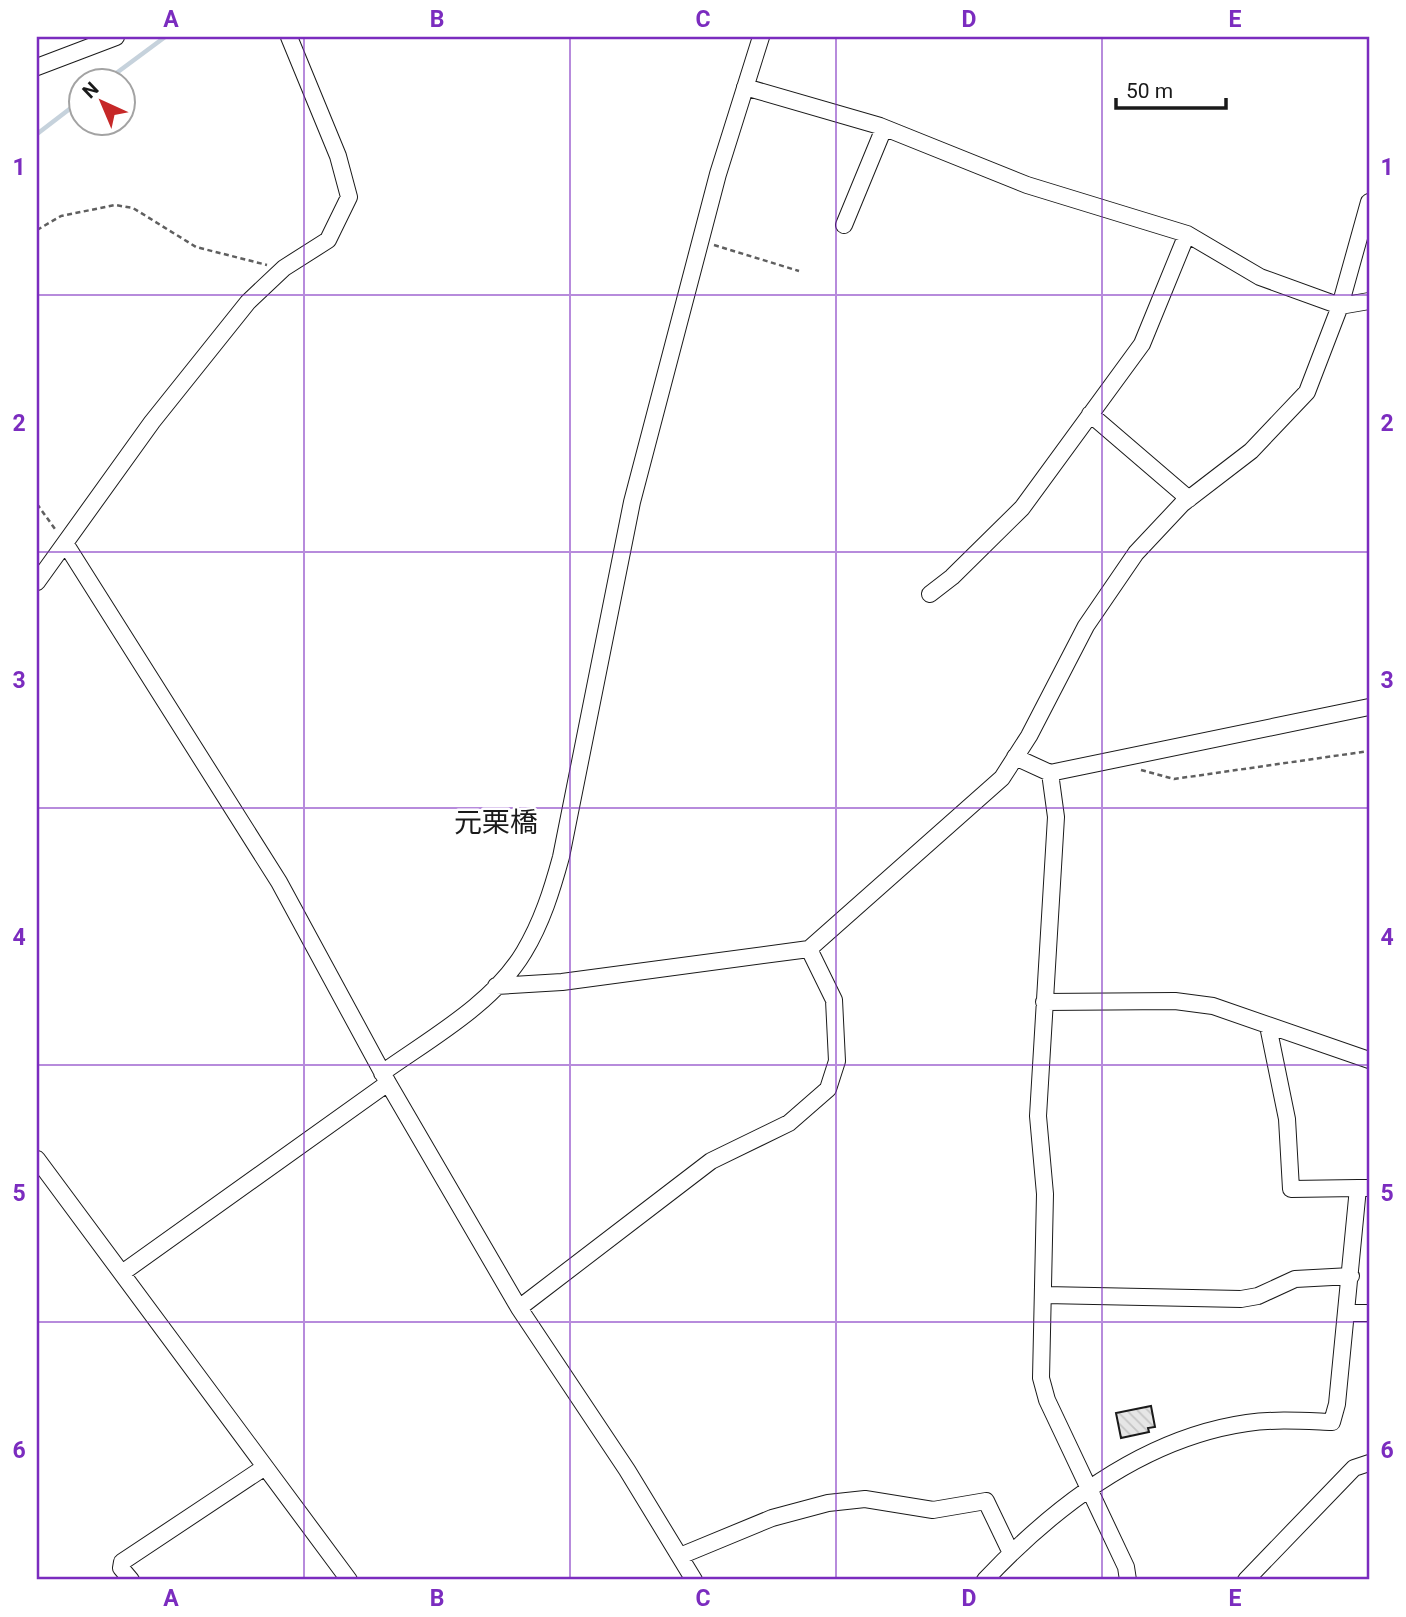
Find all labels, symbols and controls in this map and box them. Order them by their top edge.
text: A [163,6,179,33]
text: B [430,6,444,33]
text: C [695,6,711,33]
text: D [962,6,976,33]
text: E [1229,6,1242,33]
north arrow [66,66,136,136]
scale bar [1116,66,1226,110]
text: N [78,77,103,103]
text: 50 m [1126,79,1173,103]
text: 1 [12,154,26,181]
text: 1 [1380,154,1394,181]
text: 2 [12,410,26,437]
text: 2 [1380,410,1394,437]
text: 3 [12,667,26,694]
text: 3 [1380,667,1394,694]
district label: 元栗橋 [454,806,538,839]
text: 4 [12,924,26,951]
text: 4 [1380,924,1394,951]
text: 5 [12,1180,26,1207]
text: 5 [1380,1180,1394,1207]
text: 6 [12,1437,26,1464]
text: 6 [1380,1437,1394,1464]
text: A [163,1585,179,1612]
text: B [430,1585,444,1612]
text: C [695,1585,711,1612]
text: D [962,1585,976,1612]
text: E [1229,1585,1242,1612]

